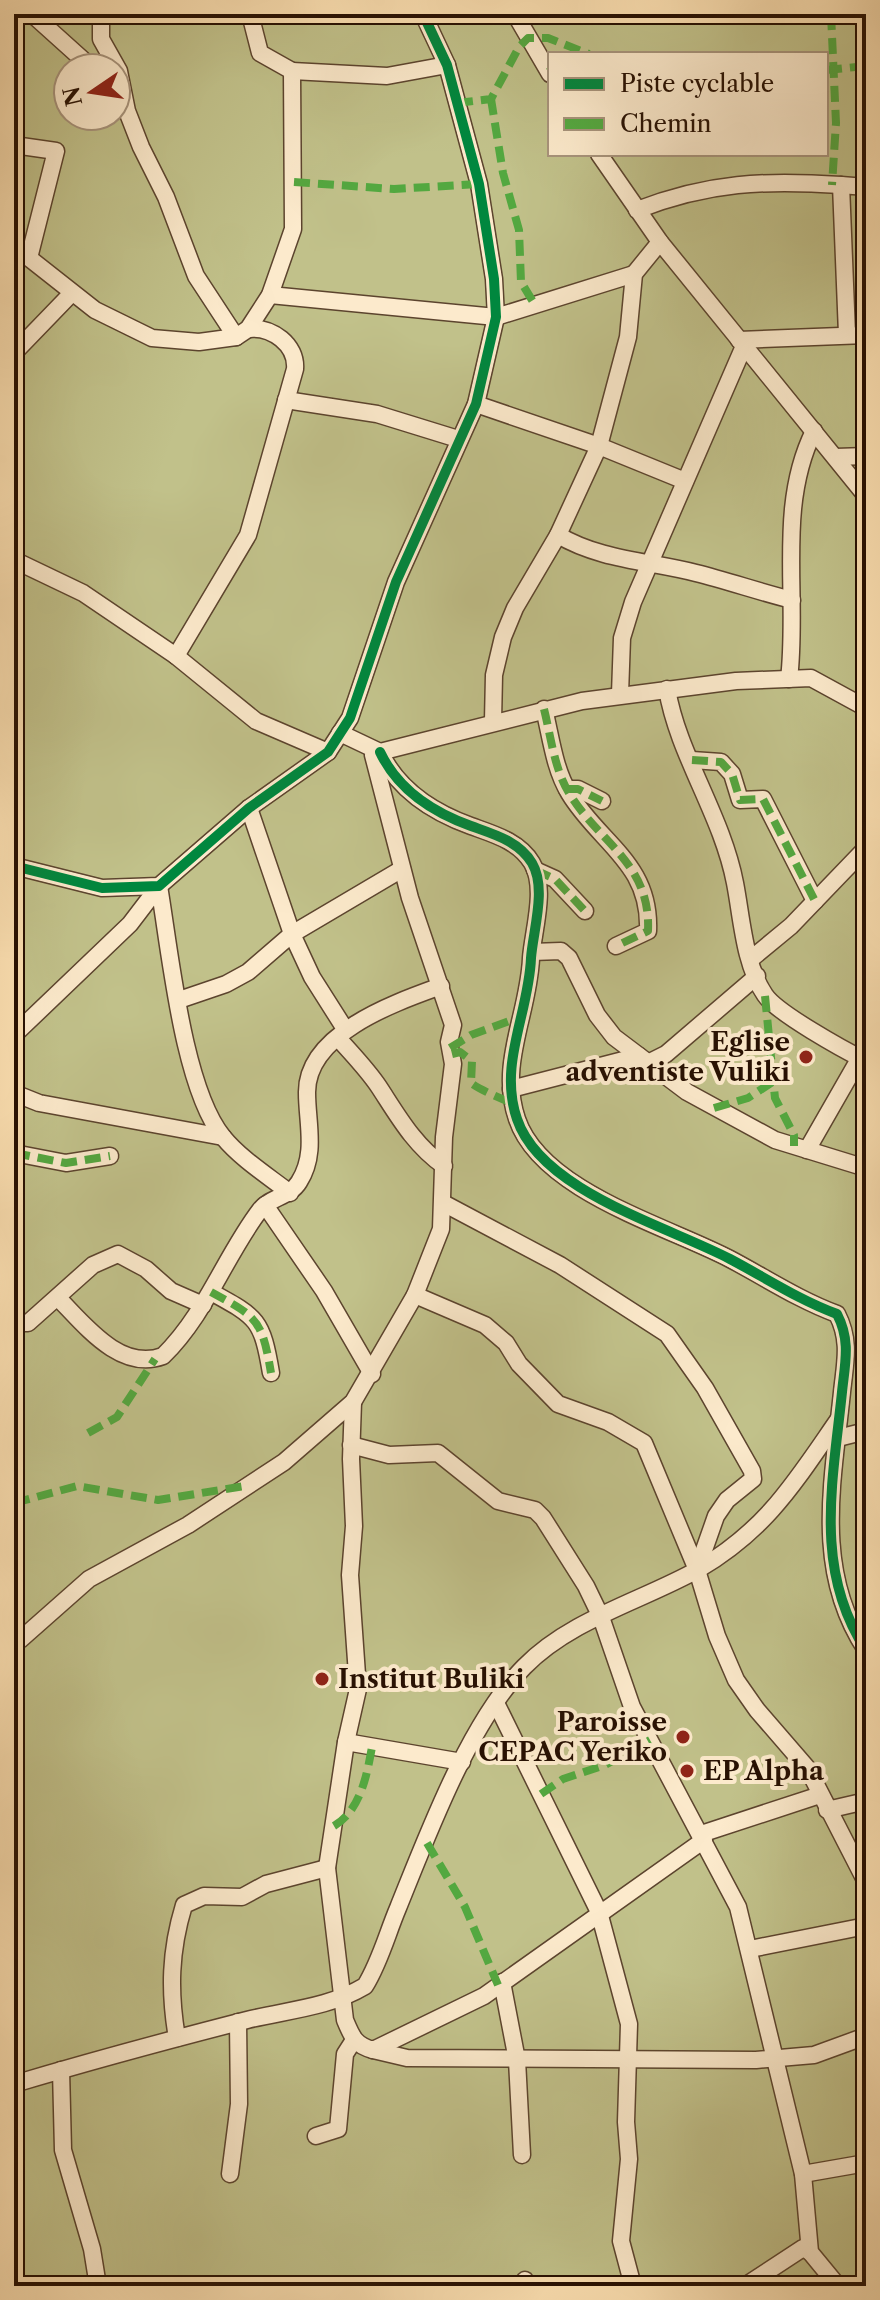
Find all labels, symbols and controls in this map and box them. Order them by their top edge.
north arrow [52,52,132,132]
legend [548,52,828,156]
text: Piste cyclable [620,69,774,98]
text: N [58,84,88,109]
text: Chemin [620,109,712,138]
place label: Eglise adventiste Vuliki [566,1026,790,1088]
marker: Eglise adventiste Vuliki [797,1048,815,1066]
place label: Institut Buliki [338,1663,524,1695]
marker: Institut Buliki [313,1670,331,1688]
place label: Paroisse CEPAC Yeriko [478,1706,667,1768]
marker: Paroisse CEPAC Yeriko [674,1728,692,1746]
place label: EP Alpha [703,1755,825,1787]
marker: EP Alpha [678,1762,696,1780]

